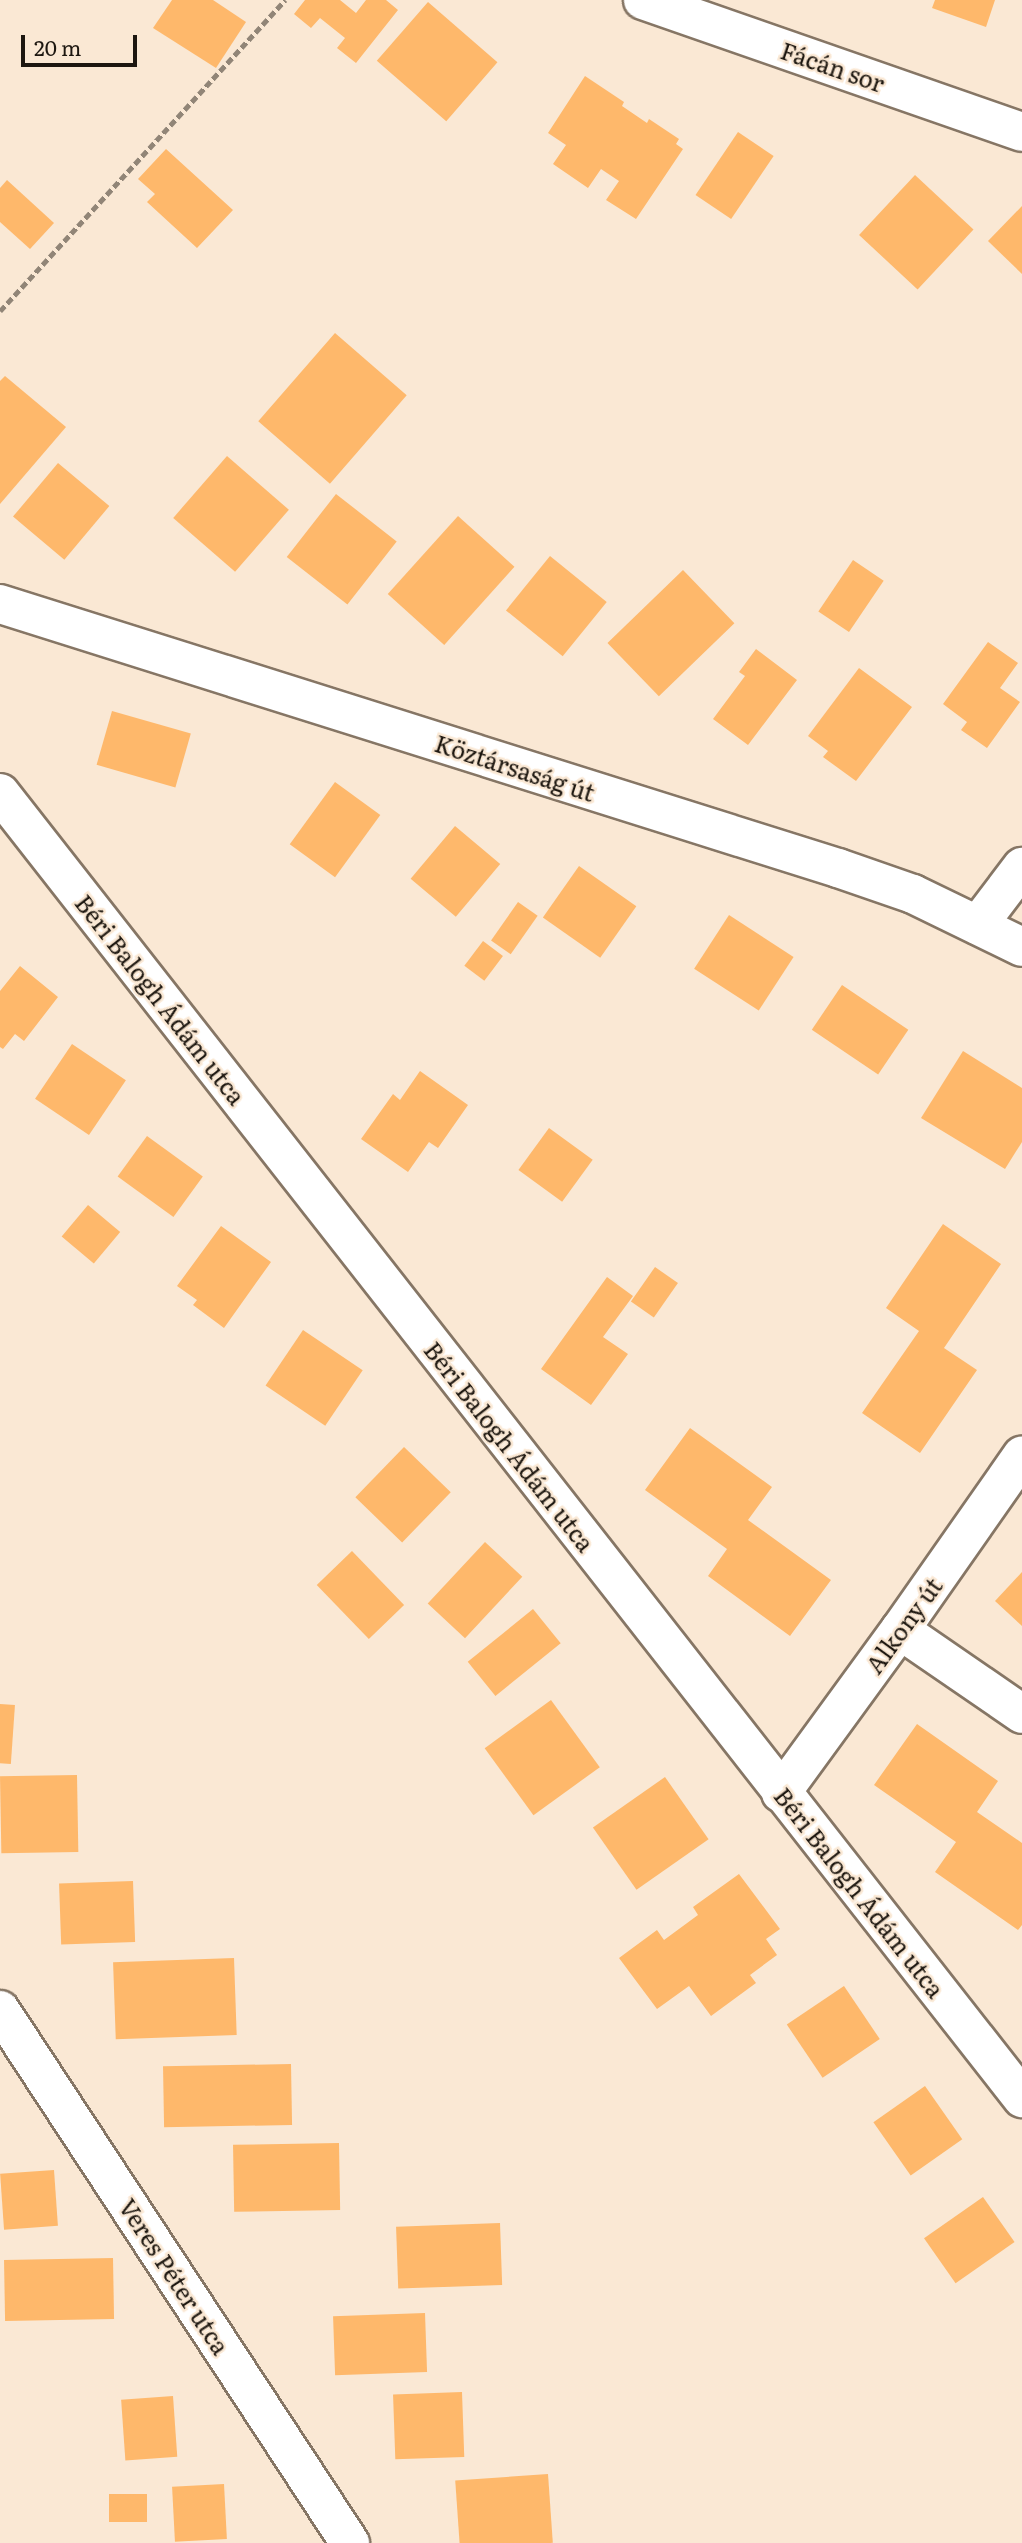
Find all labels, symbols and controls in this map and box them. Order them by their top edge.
scale bar [24,21,140,65]
text: 20 m [34,31,81,62]
street label: Fácán sor [777,35,889,97]
street label: Köztársaság út [431,728,599,806]
street label: Béri Balogh Ádám utca [70,888,252,1110]
street label: Béri Balogh Ádám utca [419,1335,601,1557]
street label: Alkony út [859,1572,947,1678]
street label: Béri Balogh Ádám utca [769,1781,951,2003]
street label: Veres Péter utca [114,2193,236,2359]

